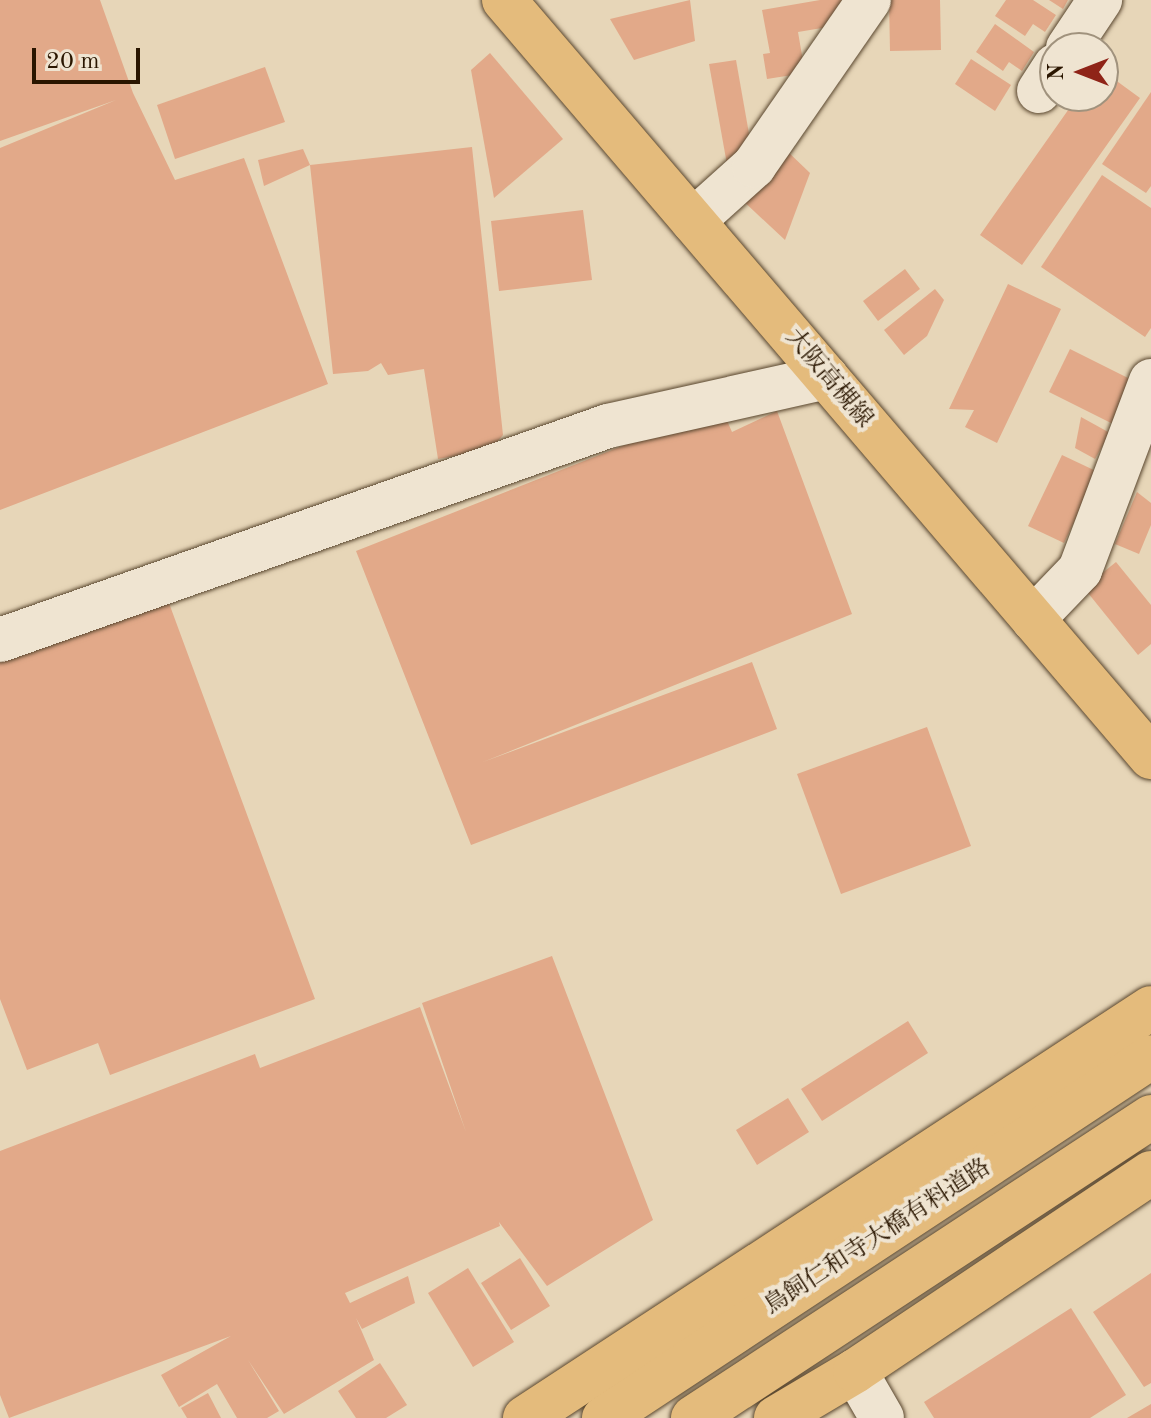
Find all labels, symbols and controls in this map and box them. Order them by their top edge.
scale bar [36,32,144,82]
north arrow [1039,32,1119,112]
text: 20 m [46,50,100,74]
text: N [1046,64,1068,80]
street label: 大阪高槻線 [778,324,878,434]
street label: 鳥飼仁和寺大橋有料道路 [759,1154,997,1322]

